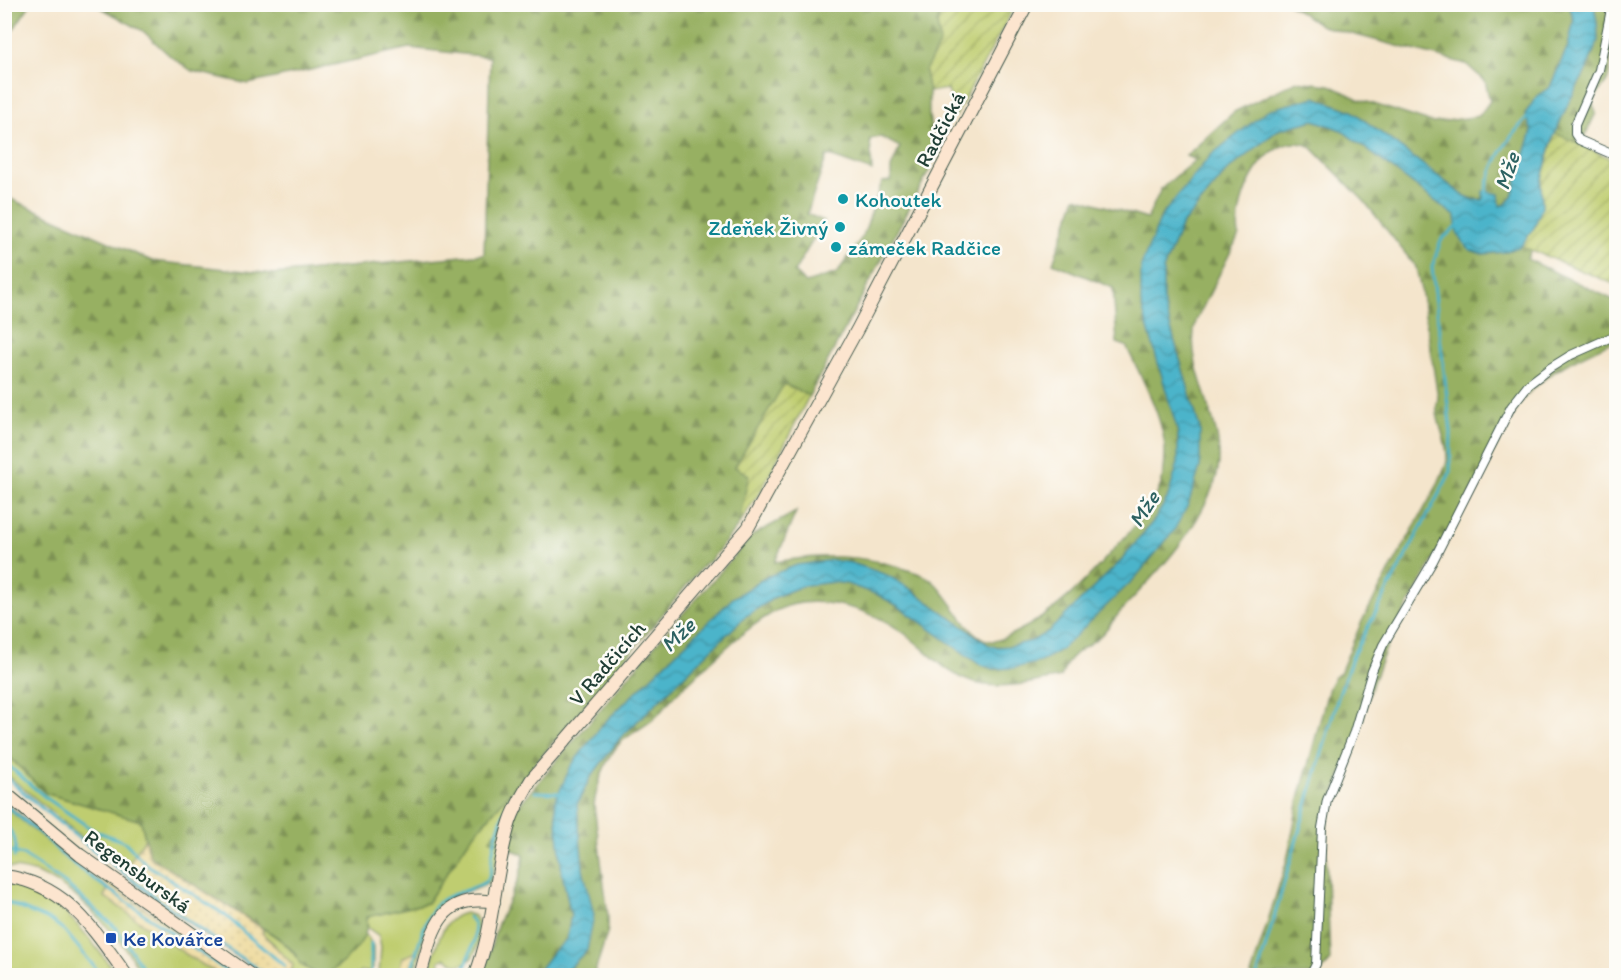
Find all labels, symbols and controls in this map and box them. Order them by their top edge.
street label: Radčická [910,87,970,171]
water label: Mže [1488,147,1526,193]
place label: Kohoutek [855,187,942,212]
marker: Kohoutek [836,192,850,206]
place label: Zdeňek Živný [709,215,828,240]
marker: Zdeňek Živný [833,220,847,234]
place label: zámeček Radčice [848,235,1001,260]
marker: zámeček Radčice [829,240,843,254]
water label: Mže [1122,484,1166,532]
water label: Mže [655,611,702,658]
street label: V Radčicích [563,615,651,710]
street label: Regensburská [80,824,196,918]
place label: Ke Kovářce [123,926,223,951]
marker: Ke Kovářce [104,931,118,945]

